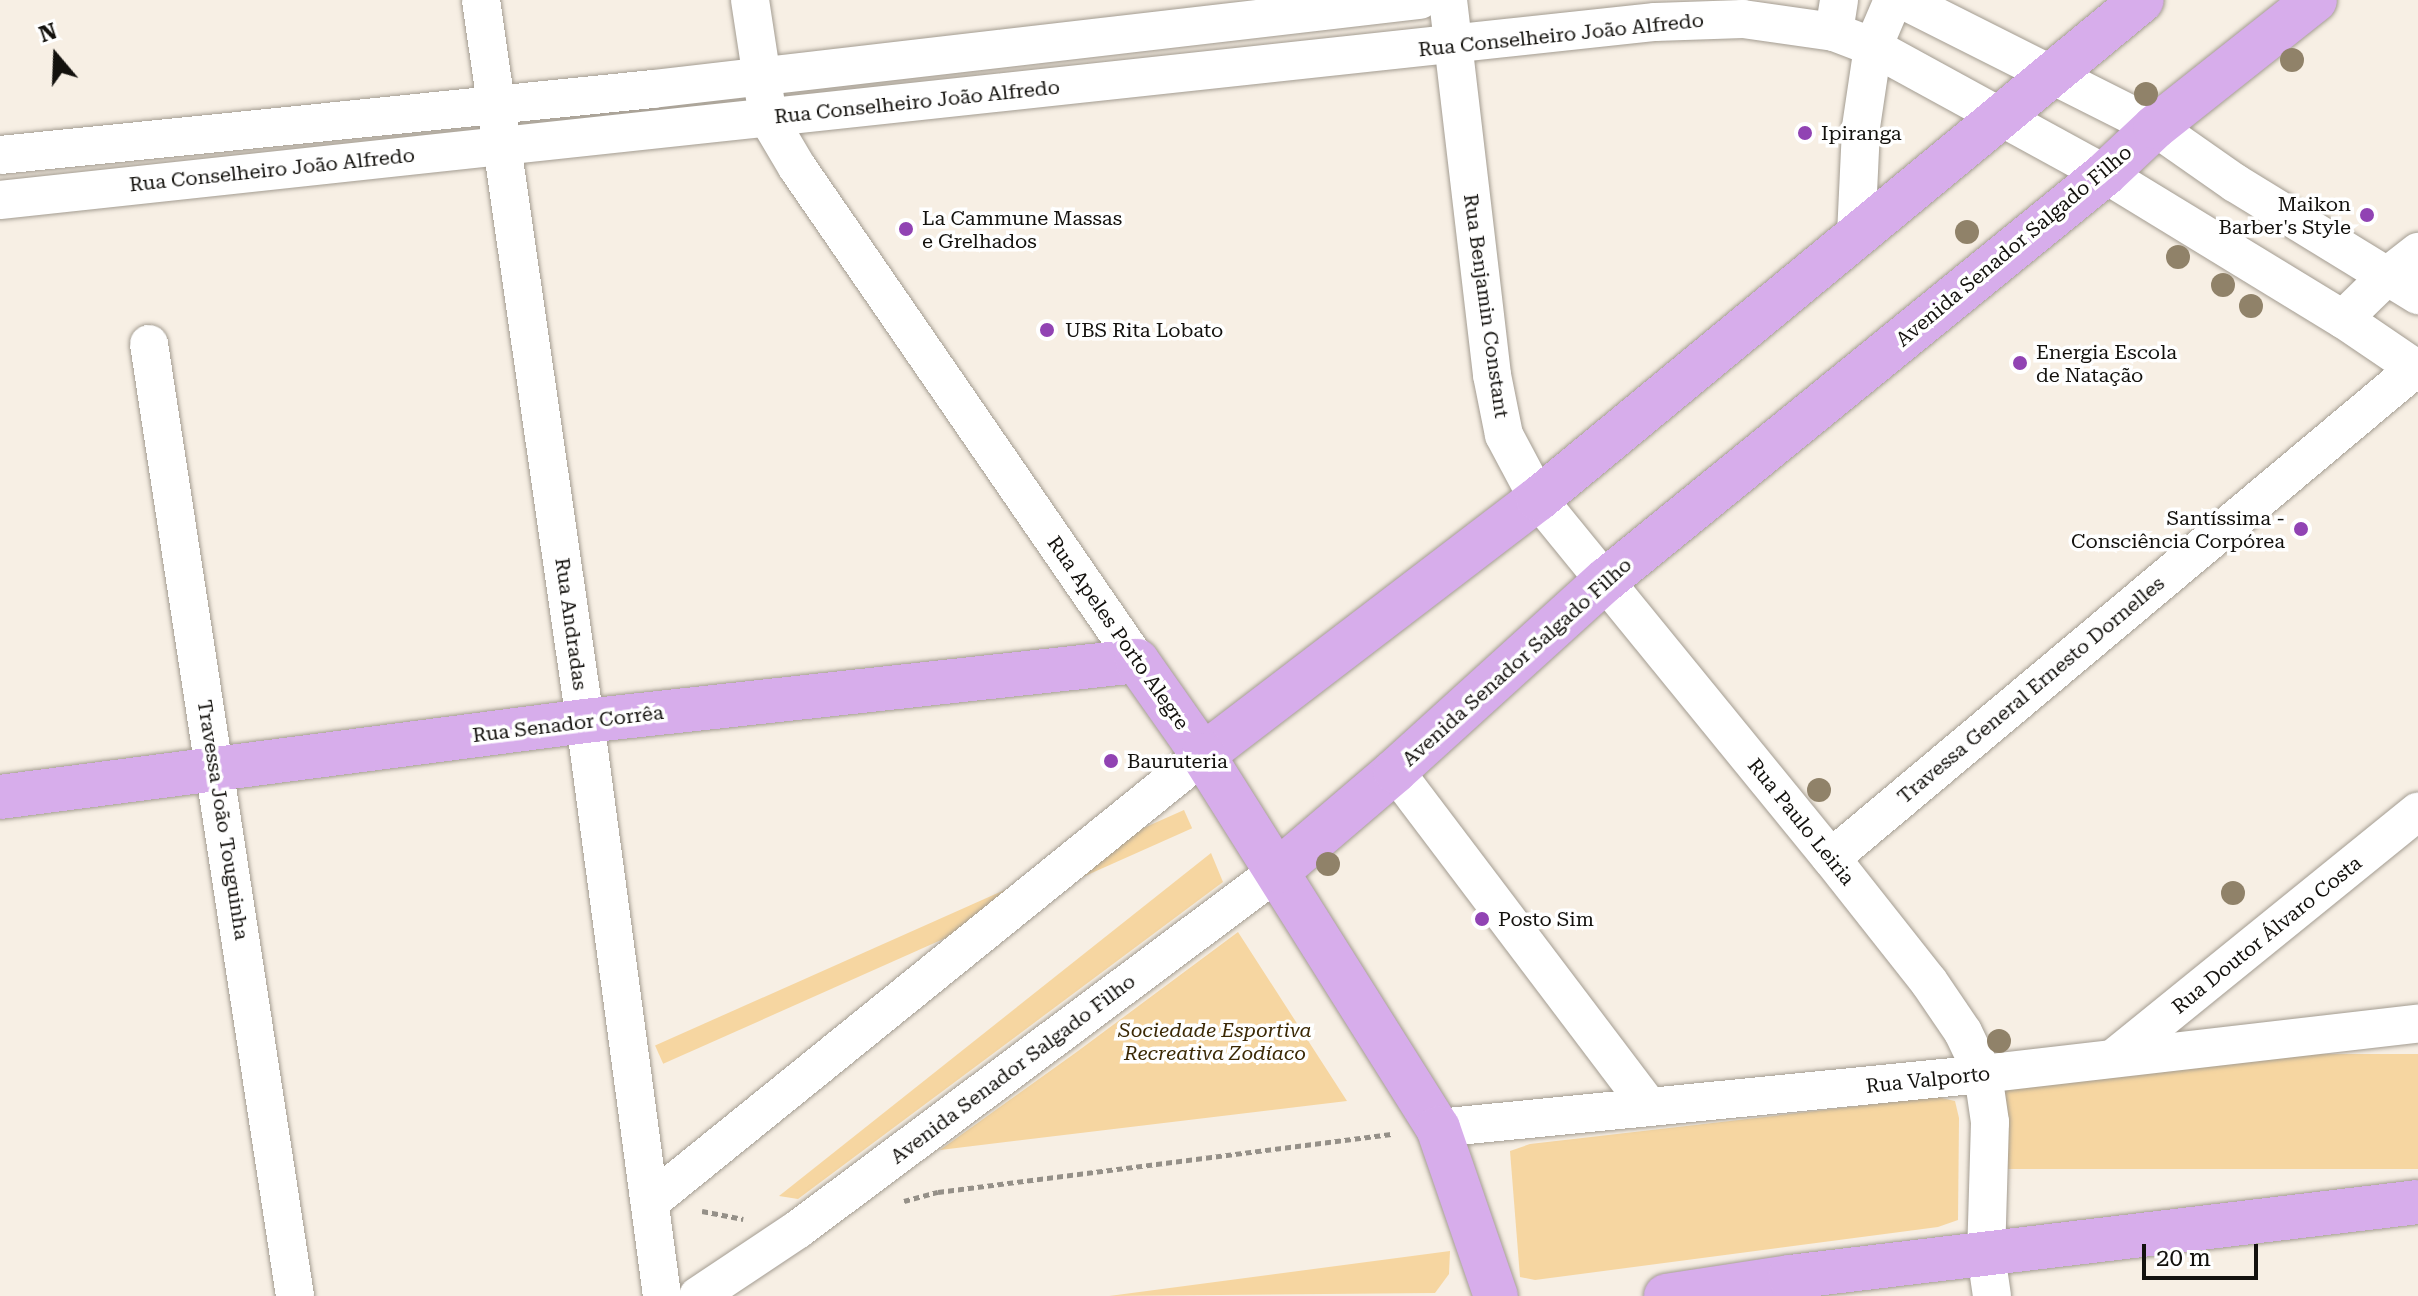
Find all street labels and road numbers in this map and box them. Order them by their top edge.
street label: Rua Conselheiro João Alfredo [1417,8,1705,62]
street label: Rua Conselheiro João Alfredo [773,75,1061,129]
street label: Avenida Senador Salgado Filho [1891,140,2137,352]
street label: Rua Conselheiro João Alfredo [128,143,416,197]
street label: Rua Benjamin Constant [1458,192,1514,420]
street label: Rua Apeles Porto Alegre [1042,532,1194,734]
street label: Avenida Senador Salgado Filho [1397,553,1637,771]
street label: Rua Andradas [550,556,592,692]
street label: Travessa General Ernesto Dornelles [1893,571,2169,809]
street label: Travessa João Touguinha [192,698,254,942]
street label: Rua Senador Corrêa [471,700,665,748]
street label: Rua Paulo Leiria [1743,754,1859,890]
street label: Rua Doutor Álvaro Costa [2167,851,2367,1019]
street label: Avenida Senador Salgado Filho [886,969,1140,1169]
street label: Rua Valporto [1865,1062,1991,1098]

